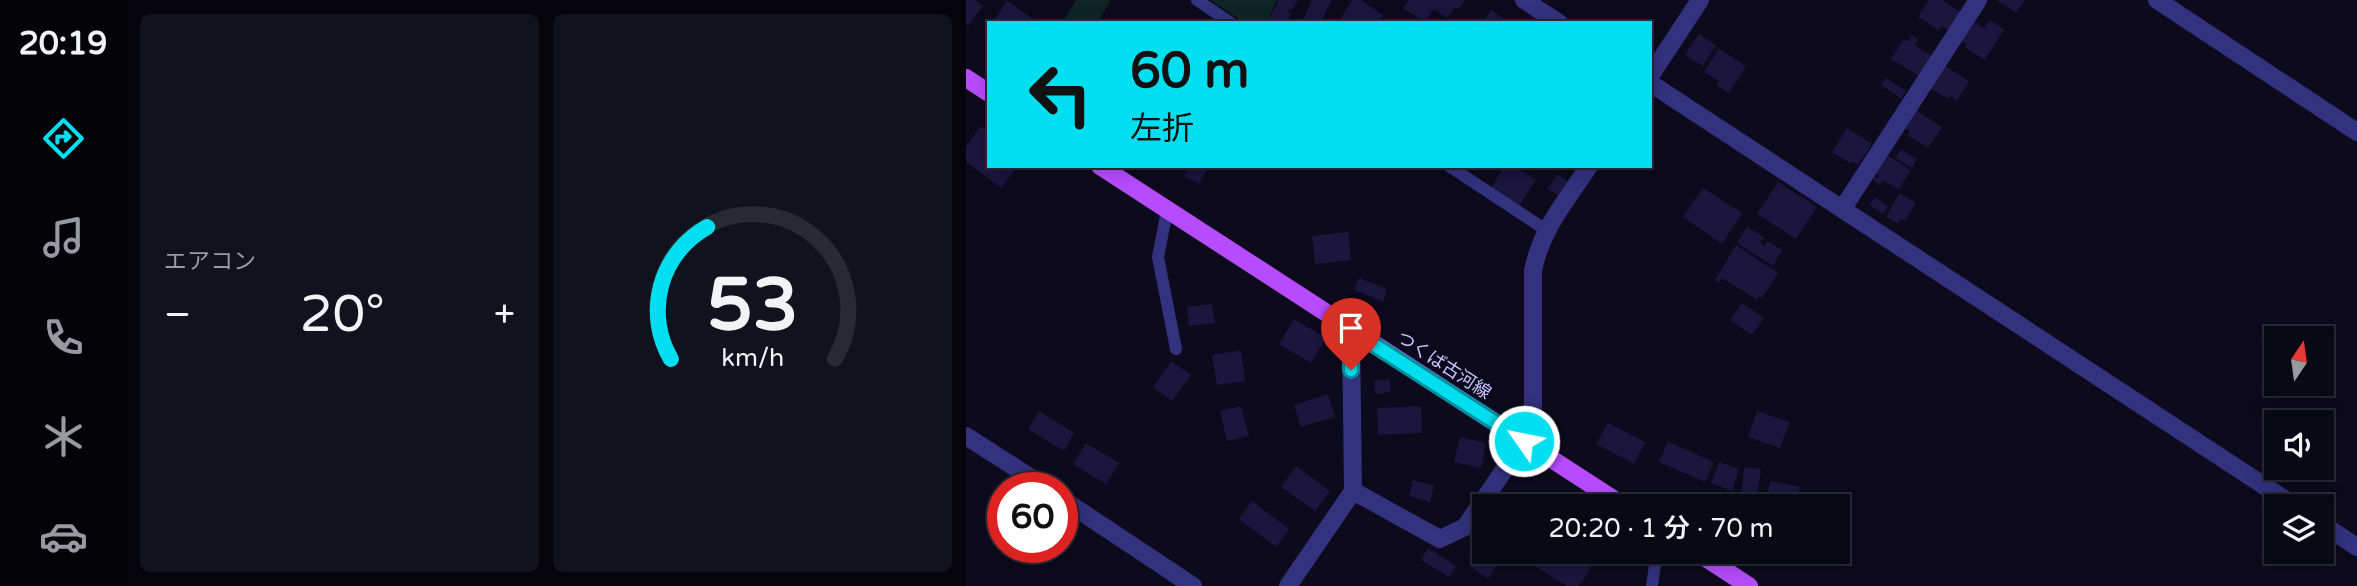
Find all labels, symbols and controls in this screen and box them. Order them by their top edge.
text: 20:19 [19,25,107,63]
text: 60 m [1130,42,1249,101]
icon: left [1015,49,1106,140]
text: 左折 [1130,110,1194,148]
icon: directions [39,114,88,163]
icon: music [39,213,88,262]
text: エアコン [164,248,256,276]
text: 53 [707,262,798,350]
text: 20° [300,283,385,346]
text: − [164,292,191,338]
text: + [494,292,515,338]
pin [1321,298,1381,370]
icon: arrive [1332,309,1370,347]
icon: phone [39,313,88,362]
street label: つくば古河線 [1393,326,1495,404]
north arrow [2264,326,2334,396]
map controls [2264,326,2334,564]
text: km/h [721,343,784,373]
position arrow [1487,404,1561,478]
button: sound [2264,410,2334,480]
icon: climate [39,412,88,461]
speed limit sign: 60 [987,472,1078,563]
button: layers [2264,494,2334,564]
icon: car [39,512,88,561]
text: 20:20 · 1 分 · 70 m [1548,513,1774,544]

